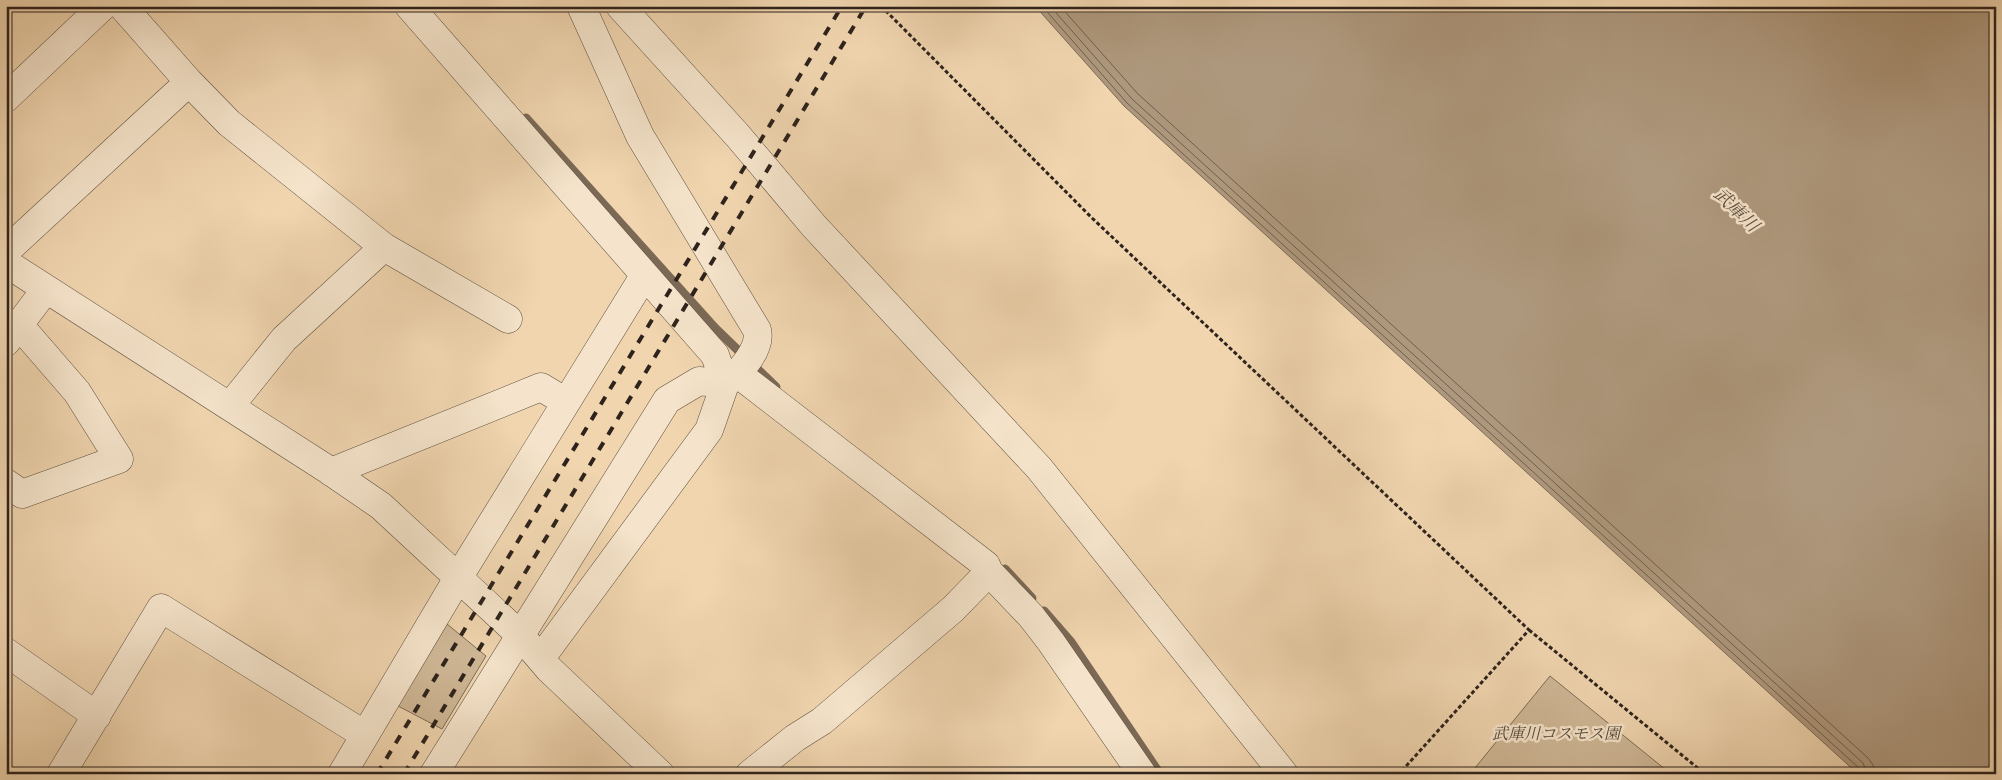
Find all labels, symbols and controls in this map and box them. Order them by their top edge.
water label: 武庫川 [1709,184,1764,238]
park label: 武庫川コスモス園 [1492,724,1623,743]

